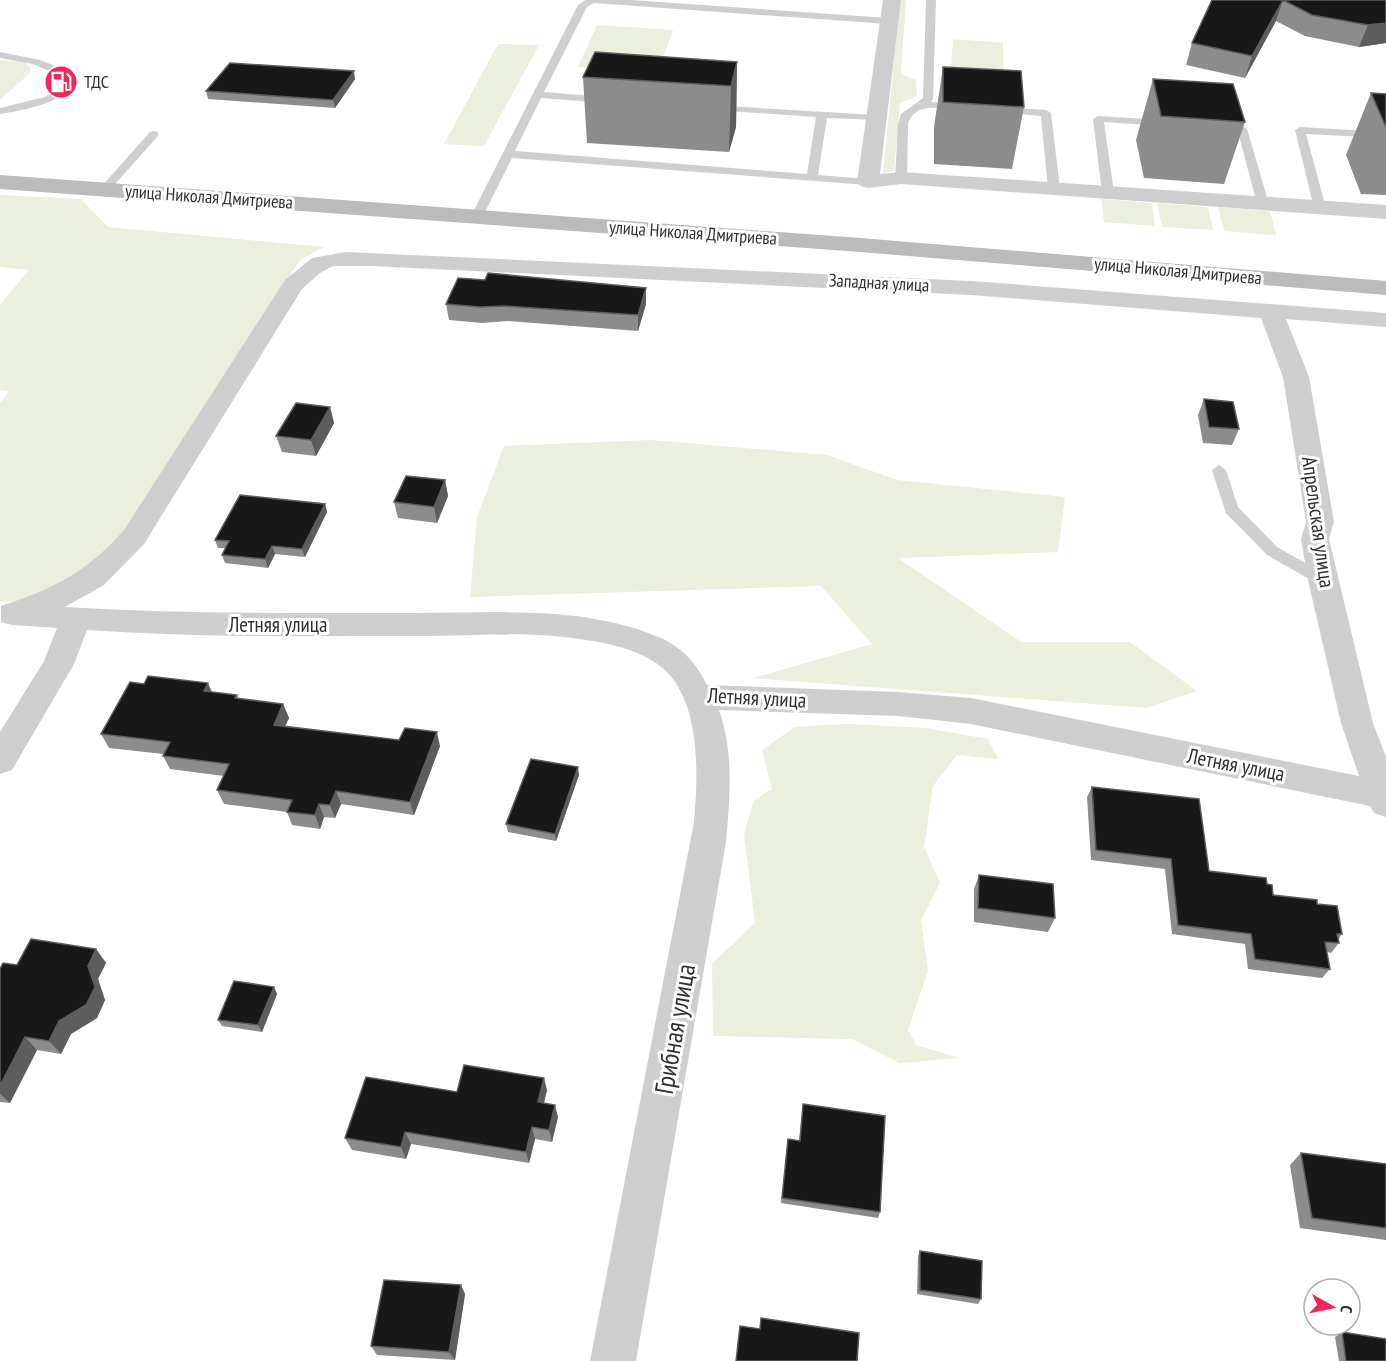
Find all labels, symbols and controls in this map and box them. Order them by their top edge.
fuel station icon: ТДС [43,64,79,100]
place label: ТДС [84,70,109,93]
street label: улица Николая Дмитриева [124,179,294,214]
street label: улица Николая Дмитриева [608,215,778,250]
street label: улица Николая Дмитриева [1093,252,1263,289]
street label: Западная улица [828,268,930,297]
street label: Апрельская улица [1296,455,1341,589]
street label: Летняя улица [228,611,327,638]
street label: Летняя улица [706,681,807,714]
street label: Летняя улица [1184,742,1287,787]
street label: Грибная улица [647,961,702,1096]
north arrow [1302,1277,1362,1337]
text: С [1336,1304,1357,1315]

